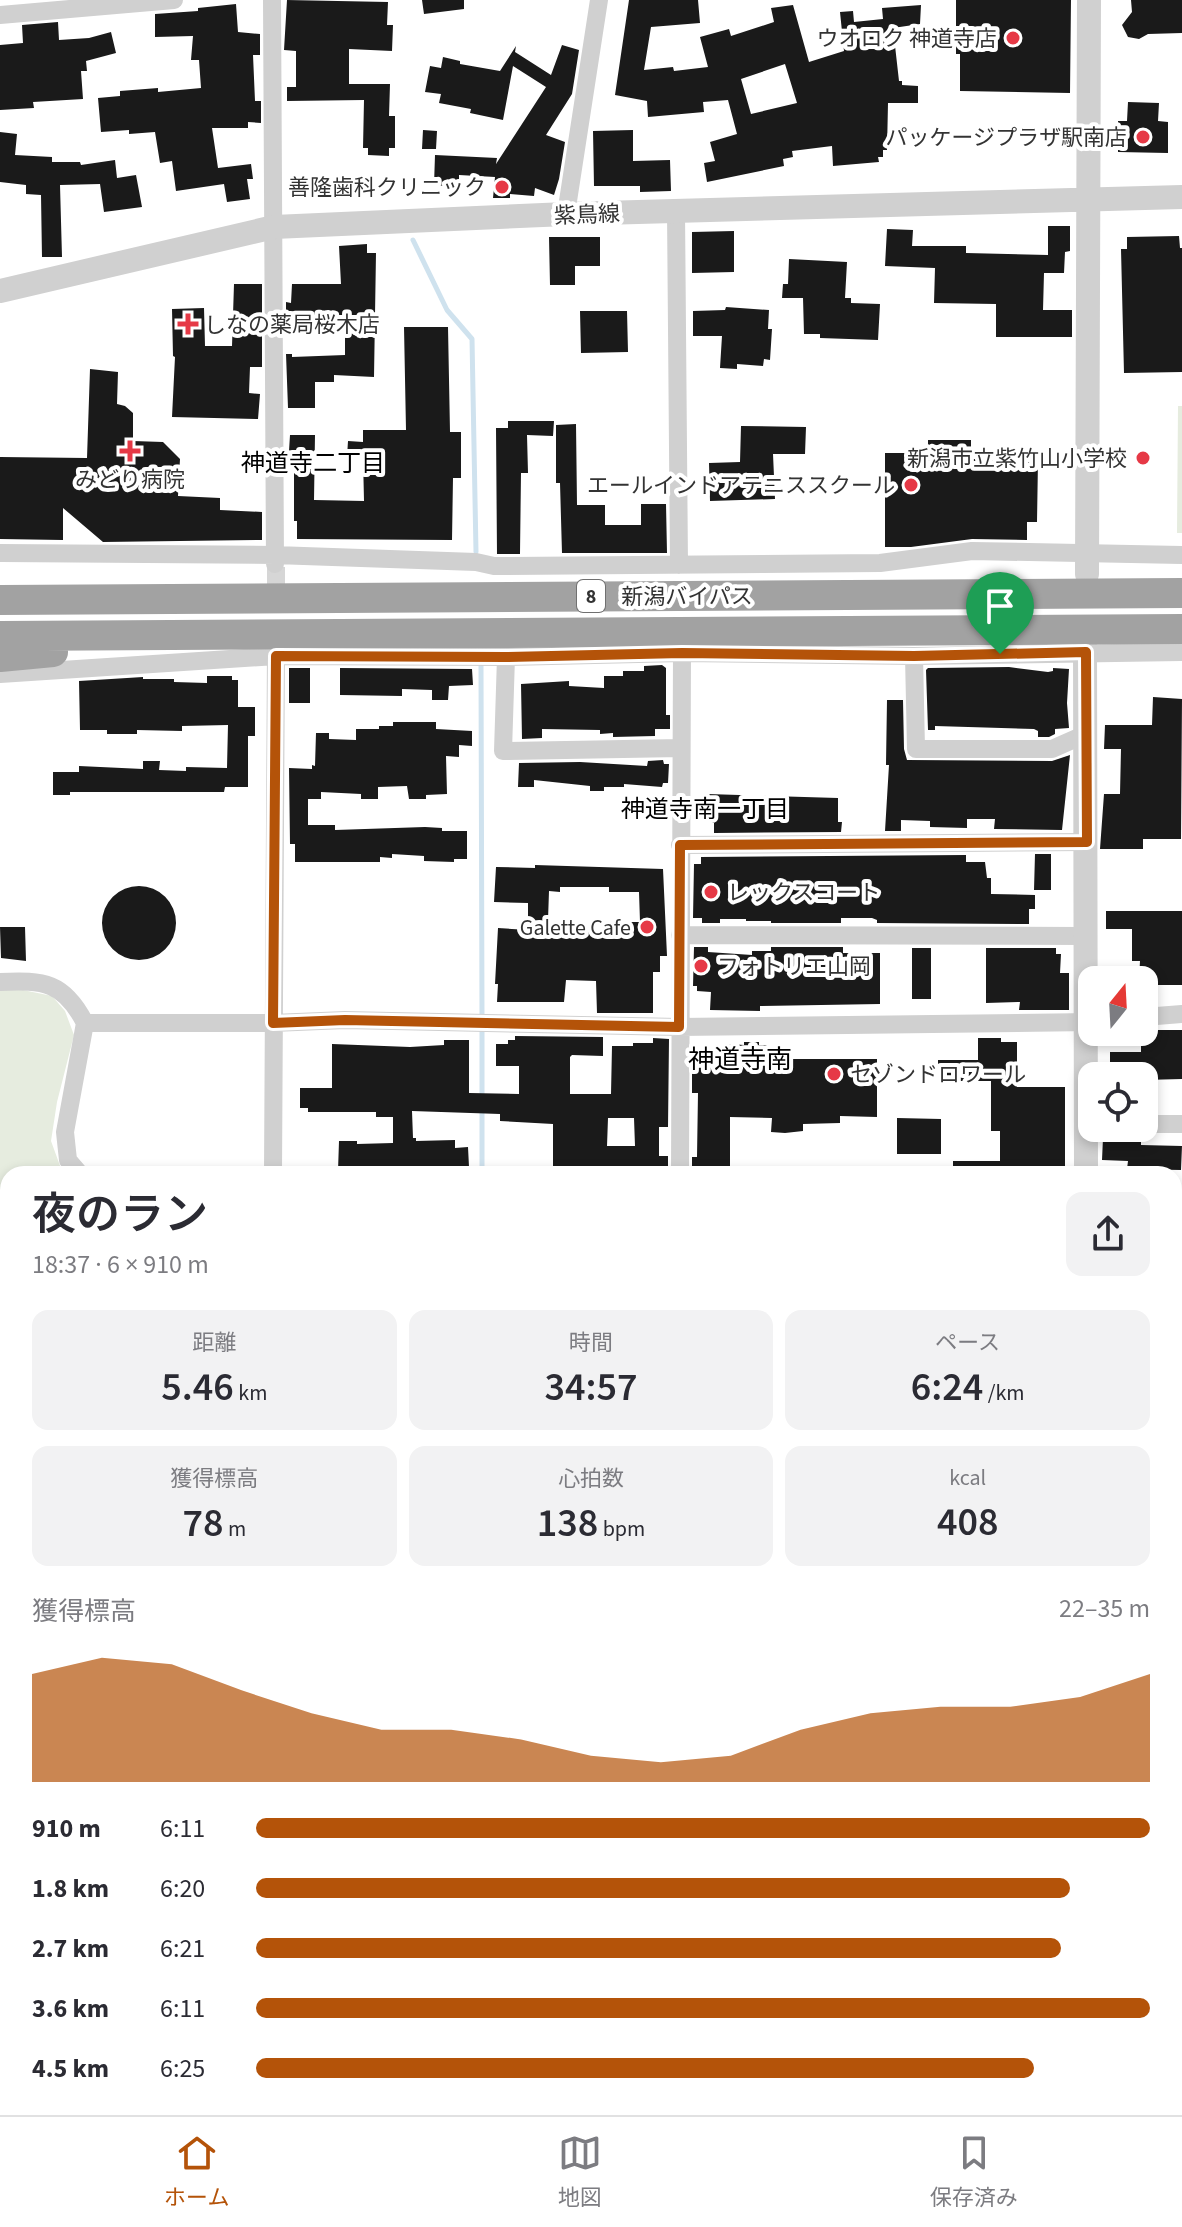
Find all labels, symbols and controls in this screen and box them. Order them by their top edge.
place label: ウオロク 神道寺店 [817,23,997,55]
marker: ウオロク 神道寺店 [1004,29,1022,47]
place label: パッケージプラザ駅南店 [885,122,1127,154]
marker: パッケージプラザ駅南店 [1134,128,1152,146]
place label: 善隆歯科クリニック [288,172,486,204]
marker: 善隆歯科クリニック [493,178,511,196]
street label: 紫鳥線 [553,198,621,232]
place label: しなの薬局桜木店 [204,309,380,341]
marker: しなの薬局桜木店 [179,315,197,333]
marker: みどり病院 [119,440,141,462]
place label: 新潟市立紫竹山小学校 [907,443,1127,475]
district label: 神道寺二丁目 [241,446,385,481]
marker: 新潟市立紫竹山小学校 [1134,449,1152,467]
place label: みどり病院 [75,464,185,496]
place label: エールインドアテニススクール [587,470,895,502]
marker: エールインドアテニススクール [902,476,920,494]
pin [966,572,1034,654]
road number: 8 [577,580,605,612]
street label: 新潟バイパス [621,581,753,613]
icon: arrive [978,584,1022,628]
district label: 神道寺南一丁目 [621,792,789,827]
place label: レックスコート [727,877,880,909]
marker: レックスコート [702,883,720,901]
place label: Galette Cafe [520,912,631,944]
marker: Galette Cafe [638,918,656,936]
place label: フォトリエ山岡 [717,951,871,983]
marker: フォトリエ山岡 [692,957,710,975]
north arrow [1078,966,1158,1046]
map controls [1078,966,1158,1142]
district label: 神道寺南 [688,1041,792,1078]
place label: セゾンドロワール [850,1059,1026,1091]
button: locate [1078,1062,1158,1142]
marker: セゾンドロワール [825,1065,843,1083]
text: 夜のラン [32,1184,208,1247]
button: share [1066,1192,1150,1276]
text: 18:37 · 6 × 910 m [32,1246,209,1283]
text: 距離 [192,1327,236,1359]
text: 時間 [569,1327,613,1359]
text: ペース [935,1327,1000,1359]
text: 5.46 [161,1359,234,1416]
text: 34:57 [544,1359,638,1416]
text: 6:24 [911,1359,983,1416]
text: km [234,1377,267,1409]
text: /km [983,1377,1025,1409]
text: kcal [949,1462,986,1494]
text: 獲得標高 [170,1463,258,1495]
text: 心拍数 [558,1463,624,1495]
text: 408 [937,1494,998,1551]
text: 78 [182,1495,224,1552]
text: 138 [537,1495,598,1552]
text: m [224,1513,246,1545]
text: bpm [598,1513,645,1545]
text: 22–35 m [1059,1590,1150,1627]
text: 獲得標高 [32,1593,136,1630]
text: 910 m [32,1810,101,1847]
text: 6:11 [160,1810,205,1847]
text: 1.8 km [32,1870,109,1907]
text: 6:20 [160,1870,205,1907]
text: 2.7 km [32,1930,109,1967]
text: 6:21 [160,1930,205,1967]
text: 3.6 km [32,1990,109,2027]
text: 6:11 [160,1990,205,2027]
text: 4.5 km [32,2050,109,2087]
text: 6:25 [160,2050,205,2087]
tab: ホーム [164,2131,229,2214]
tab: 地図 [558,2131,602,2214]
tab: 保存済み [930,2131,1018,2214]

